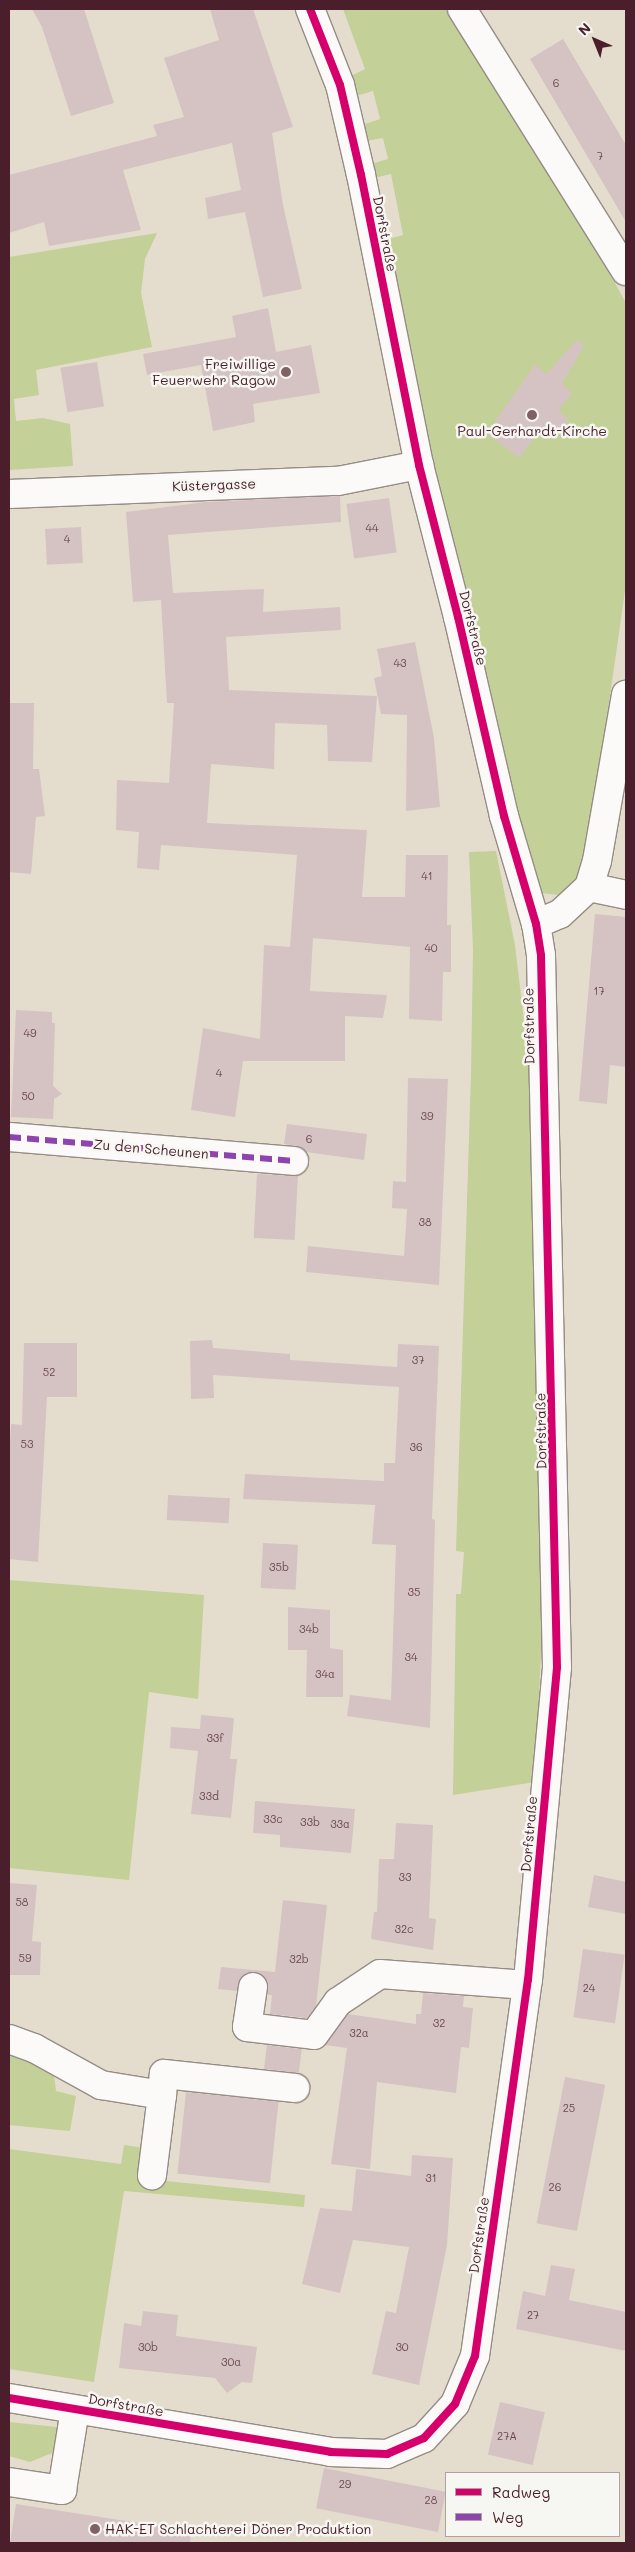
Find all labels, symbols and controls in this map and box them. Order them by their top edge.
north arrow [570,15,620,65]
text: N [574,18,595,39]
house number: 6 [553,76,559,90]
house number: 7 [597,149,603,163]
street label: Dorfstraße [369,195,401,273]
place label: Freiwillige Feuerwehr Ragow [152,356,276,388]
marker: Freiwillige Feuerwehr Ragow [280,366,292,378]
marker: Paul-Gerhardt-Kirche [526,409,538,421]
place label: Paul-Gerhardt-Kirche [457,423,607,439]
street label: Küstergasse [172,475,256,495]
house number: 44 [366,521,378,535]
house number: 4 [64,532,70,546]
street label: Dorfstraße [456,589,490,667]
house number: 43 [394,656,406,670]
house number: 41 [421,869,433,883]
house number: 40 [424,941,438,955]
house number: 17 [593,984,605,998]
street label: Dorfstraße [520,988,538,1064]
house number: 49 [24,1026,36,1040]
house number: 4 [216,1066,222,1080]
house number: 50 [21,1089,35,1103]
house number: 39 [421,1109,433,1123]
house number: 6 [306,1132,312,1146]
street label: Zu den Scheunen [93,1136,209,1162]
house number: 38 [418,1215,432,1229]
house number: 37 [412,1353,424,1367]
house number: 52 [43,1365,55,1379]
street label: Dorfstraße [532,1393,550,1469]
house number: 53 [21,1437,33,1451]
house number: 36 [409,1440,423,1454]
house number: 35b [269,1560,289,1574]
house number: 35 [408,1585,420,1599]
house number: 34b [299,1622,319,1636]
house number: 34 [405,1650,417,1664]
house number: 34a [315,1667,335,1681]
house number: 33f [206,1731,224,1745]
house number: 33d [199,1789,219,1803]
street label: Dorfstraße [517,1795,541,1873]
house number: 33c [263,1812,283,1826]
house number: 33b [300,1815,320,1829]
house number: 33a [330,1817,350,1831]
house number: 33 [399,1870,411,1884]
house number: 58 [15,1895,29,1909]
house number: 32c [394,1922,414,1936]
house number: 59 [19,1951,31,1965]
house number: 32b [289,1952,309,1966]
house number: 24 [583,1981,595,1995]
house number: 32 [433,2016,445,2030]
house number: 32a [349,2026,369,2040]
house number: 25 [563,2101,575,2115]
house number: 31 [425,2171,437,2185]
house number: 26 [549,2180,561,2194]
street label: Dorfstraße [465,2196,493,2274]
house number: 27 [527,2308,539,2322]
house number: 30b [138,2340,158,2354]
house number: 30 [395,2340,409,2354]
house number: 30a [221,2355,241,2369]
street label: Dorfstraße [87,2390,165,2420]
house number: 27A [497,2429,517,2443]
legend [445,2472,620,2537]
house number: 29 [339,2477,351,2491]
text: Radweg [492,2482,550,2502]
house number: 28 [425,2493,437,2507]
text: Weg [492,2507,523,2527]
place label: HAK-ET Schlachterei Döner Produktion [105,2521,371,2537]
marker: HAK-ET Schlachterei Döner Produktion [89,2523,101,2535]

